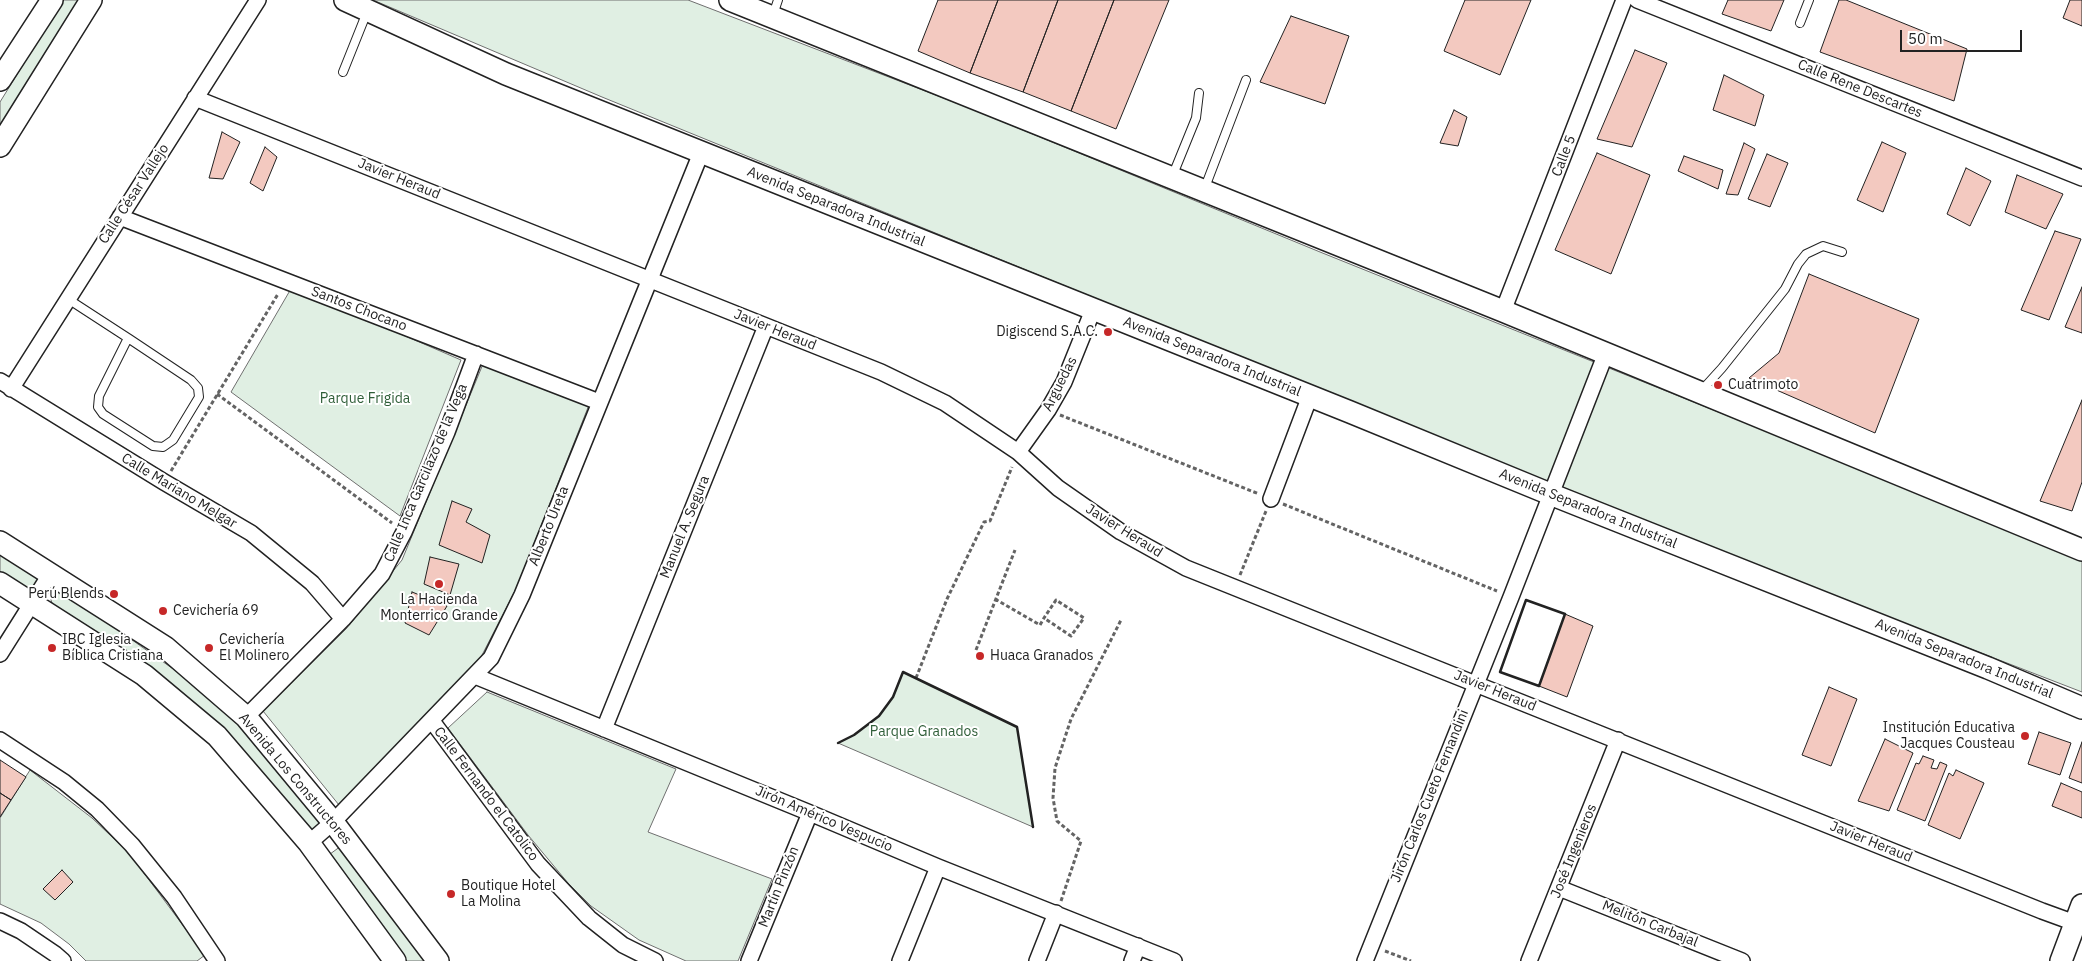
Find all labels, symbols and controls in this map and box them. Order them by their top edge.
scale bar [1902,20,2024,52]
text: 50 m [1908,29,1943,48]
street label: Calle Rene Descartes [1795,56,1925,122]
street label: Calle 5 [1548,133,1580,179]
street label: Calle César Vallejo [95,141,173,247]
street label: Javier Heraud [355,155,443,203]
street label: Avenida Separadora Industrial [745,164,927,250]
street label: Santos Chocano [309,283,409,335]
street label: Javier Heraud [731,306,819,354]
street label: Avenida Separadora Industrial [1121,314,1303,400]
place label: Digiscend S.A.C. [996,324,1098,340]
marker: Digiscend S.A.C. [1102,326,1114,338]
street label: Arguedas [1039,354,1081,414]
place label: Cuatrimoto [1728,377,1798,393]
marker: Cuatrimoto [1712,379,1724,391]
street label: Calle Inca Garcilazo de la Vega [381,381,471,565]
park label: Parque Frigida [320,391,410,407]
street label: Calle Mariano Melgar [118,450,240,532]
street label: Avenida Separadora Industrial [1497,466,1679,552]
street label: Manuel A. Segura [657,473,713,581]
street label: Alberto Ureta [525,484,573,568]
street label: Javier Heraud [1083,501,1165,561]
marker: La Hacienda Monterrico Grande [433,578,445,590]
place label: Perú Blends [28,586,104,602]
marker: Perú Blends [108,588,120,600]
place label: La Hacienda Monterrico Grande [380,592,498,624]
place label: Cevichería 69 [173,603,259,619]
marker: Cevichería 69 [157,605,169,617]
street label: Avenida Separadora Industrial [1873,616,2055,702]
place label: IBC Iglesia Bíblica Cristiana [62,632,163,664]
place label: Cevichería El Molinero [219,632,289,664]
marker: IBC Iglesia Bíblica Cristiana [46,642,58,654]
marker: Cevichería El Molinero [203,642,215,654]
place label: Huaca Granados [990,648,1094,664]
marker: Huaca Granados [974,650,986,662]
street label: Javier Heraud [1451,667,1539,715]
street label: Jirón Carlos Cueto Fernandini [1388,707,1472,885]
street label: Avenida Los Constructores [235,710,355,848]
place label: Institución Educativa Jacques Cousteau [1883,720,2015,752]
street label: Calle Fernando el Catolico [430,724,542,864]
park label: Parque Granados [870,724,978,740]
marker: Institución Educativa Jacques Cousteau [2019,730,2031,742]
street label: Jirón Américo Vespucio [753,782,895,856]
street label: José Ingenieros [1547,801,1601,901]
street label: Javier Heraud [1827,818,1915,866]
street label: Martín Pinzón [755,844,803,930]
place label: Boutique Hotel La Molina [461,878,555,910]
marker: Boutique Hotel La Molina [445,888,457,900]
street label: Melitón Carbajal [1600,897,1700,951]

